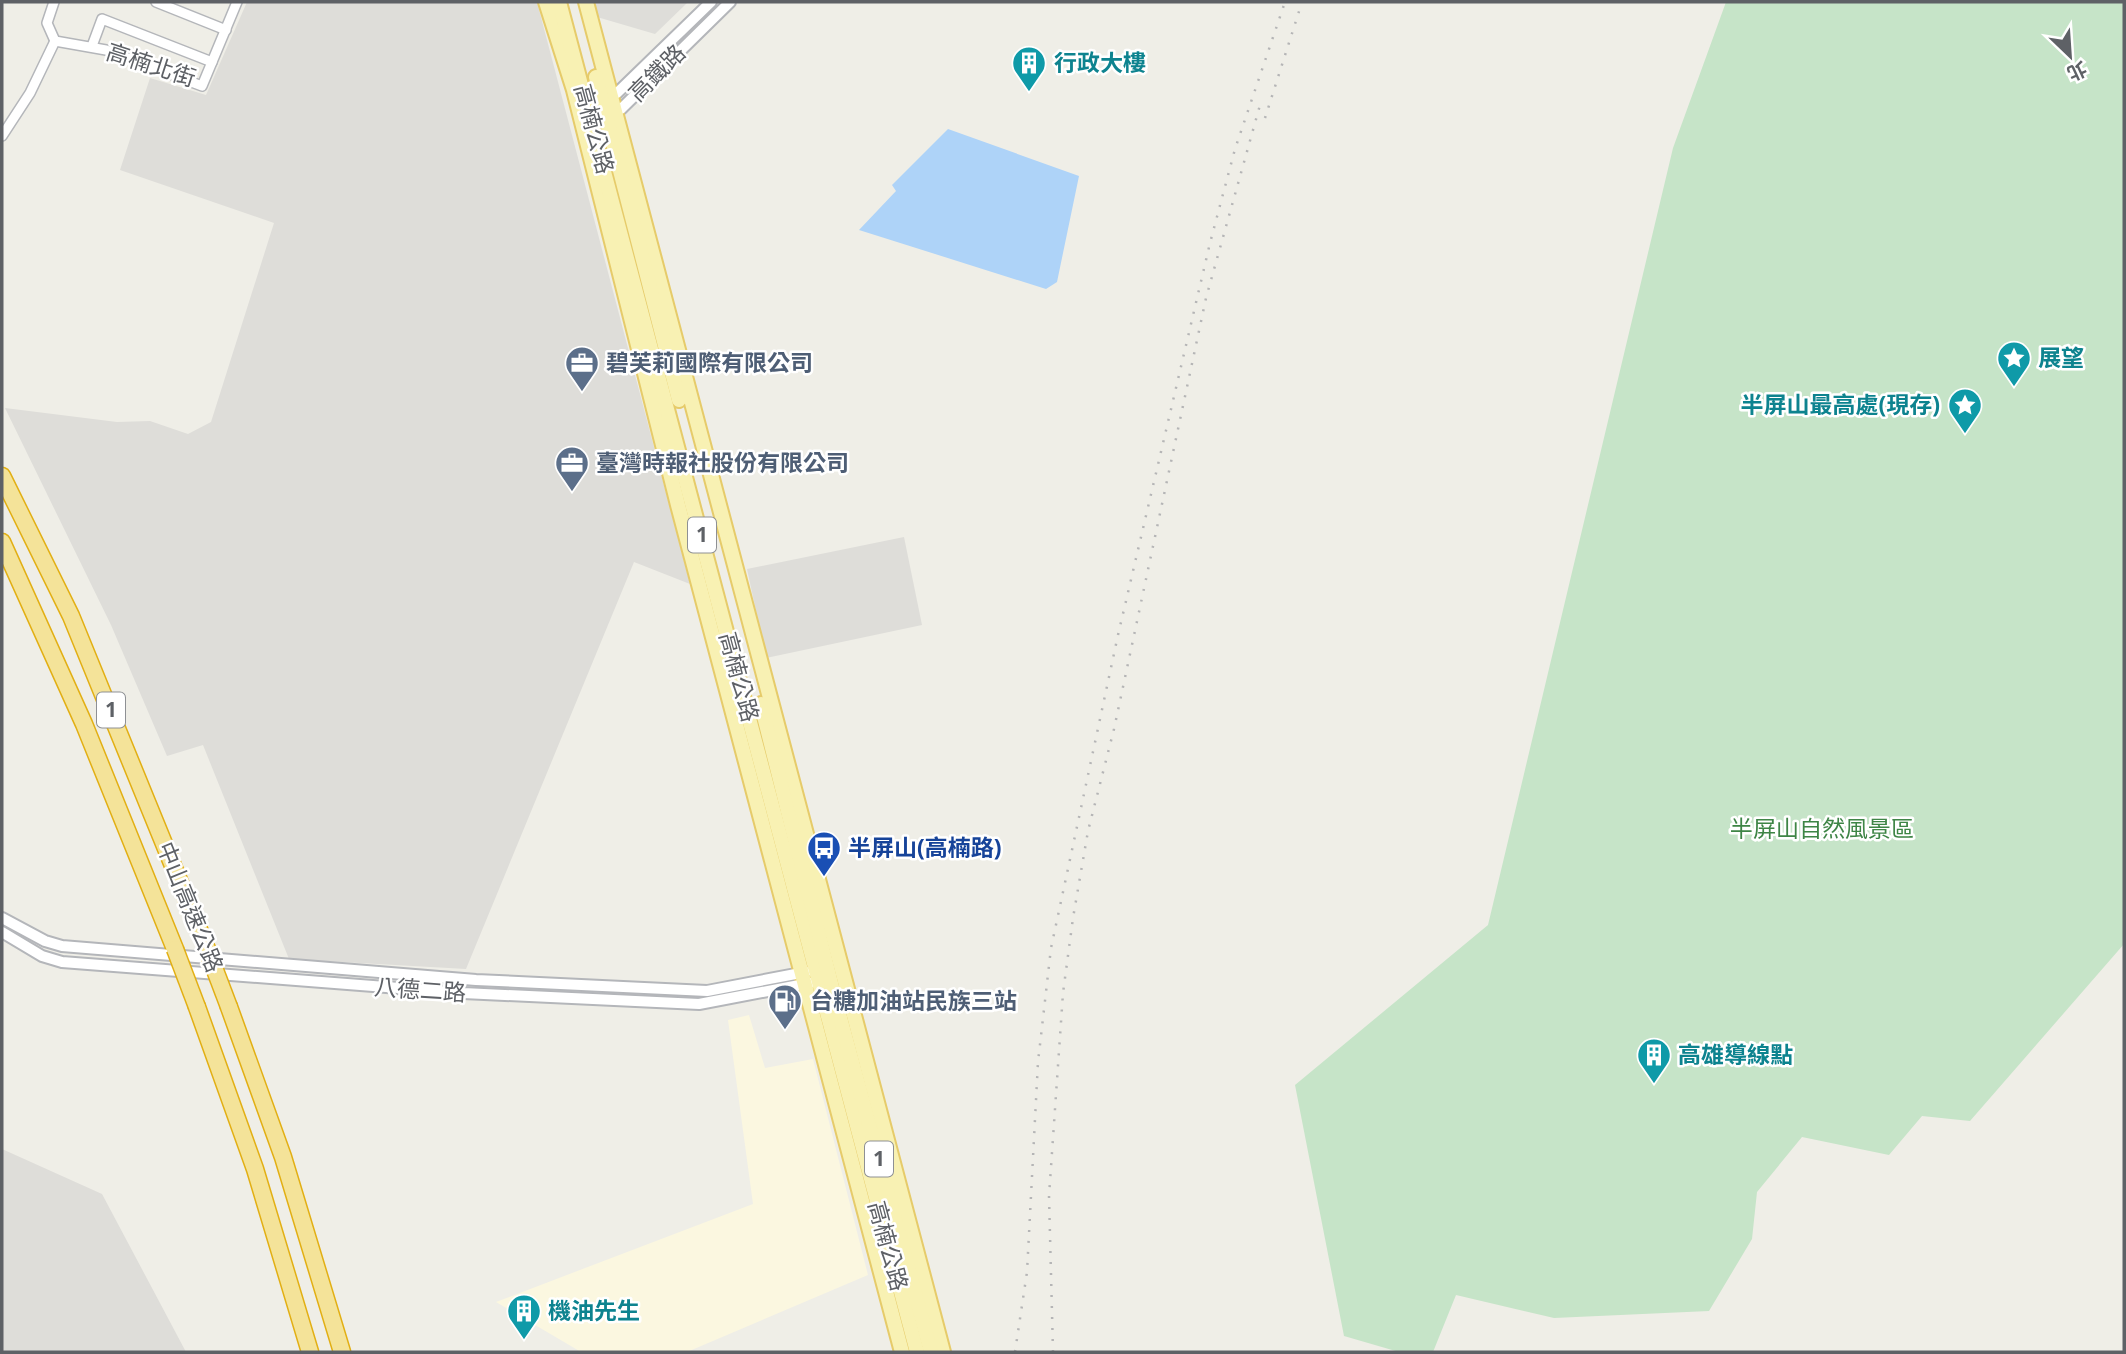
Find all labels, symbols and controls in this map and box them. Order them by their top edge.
north arrow [2035,21,2105,91]
street label: 高楠北街 [103,35,200,93]
street label: 高鐵路 [621,37,692,108]
building icon: 行政大樓 [1010,44,1048,93]
place label: 行政大樓 [1054,46,1146,78]
text: 北 [2063,56,2091,87]
street label: 高楠公路 [568,80,622,177]
place icon: 展望 [1995,339,2033,388]
place label: 展望 [2038,341,2084,373]
office icon: 碧芙莉國際有限公司 [563,344,601,393]
place label: 碧芙莉國際有限公司 [606,346,813,378]
place icon: 半屏山最高處(現存) [1946,386,1984,435]
place label: 半屏山最高處(現存) [1740,388,1940,420]
office icon: 臺灣時報社股份有限公司 [553,444,591,493]
place label: 臺灣時報社股份有限公司 [596,446,849,478]
road number: 1 [688,518,716,552]
street label: 高楠公路 [713,628,767,725]
road number: 1 [97,692,125,728]
park label: 半屏山自然風景區 [1730,812,1914,844]
bus stop icon: 半屏山(高楠路) [805,829,843,878]
place label: 半屏山(高楠路) [848,831,1002,863]
street label: 中山高速公路 [150,837,232,977]
street label: 八德二路 [373,970,467,1008]
fuel station icon: 台糖加油站民族三站 [766,982,804,1031]
place label: 台糖加油站民族三站 [810,984,1017,1016]
building icon: 高雄導線點 [1635,1036,1673,1085]
place label: 高雄導線點 [1678,1038,1793,1070]
road number: 1 [865,1142,893,1176]
street label: 高楠公路 [862,1197,916,1294]
building icon: 機油先生 [505,1292,543,1341]
place label: 機油先生 [548,1294,640,1326]

